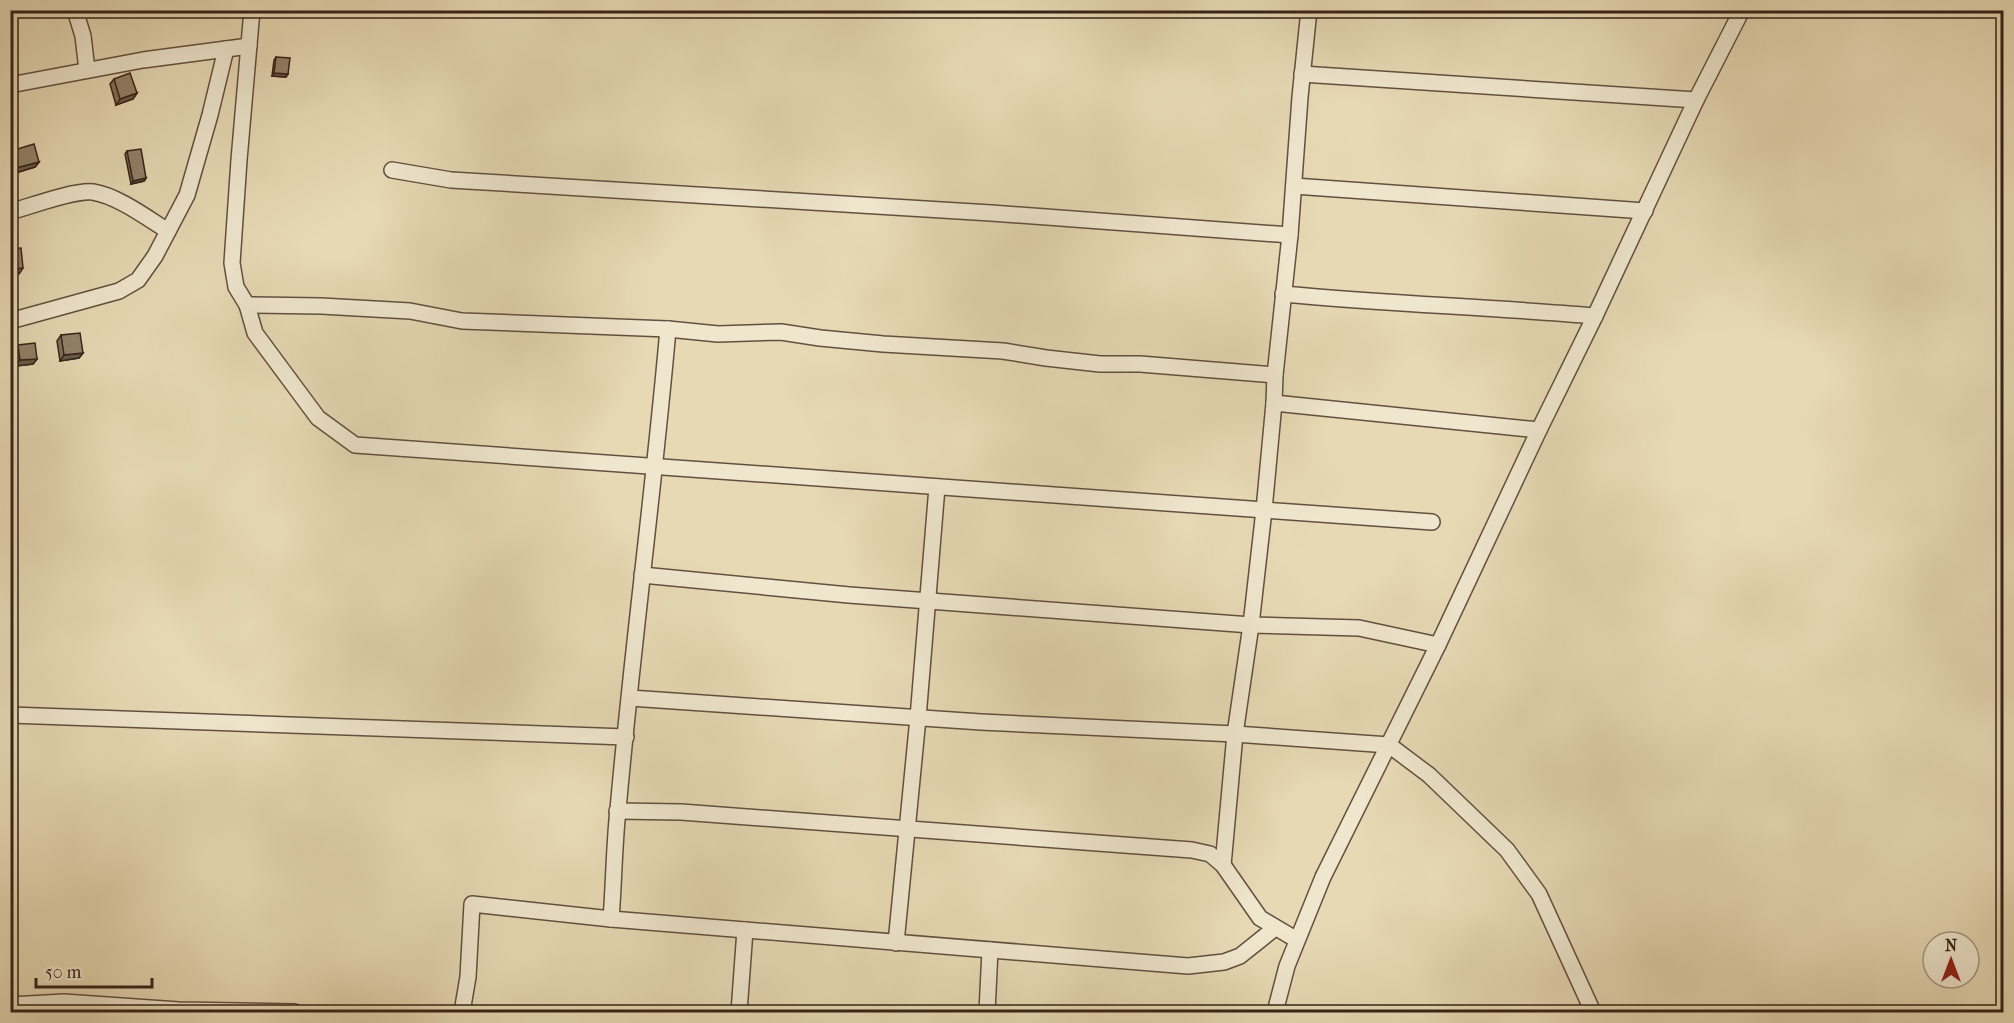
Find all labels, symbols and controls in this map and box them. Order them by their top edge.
north arrow [1921,930,1981,990]
text: N [1945,936,1958,955]
scale bar [36,951,152,989]
text: 50 m [45,962,82,983]

